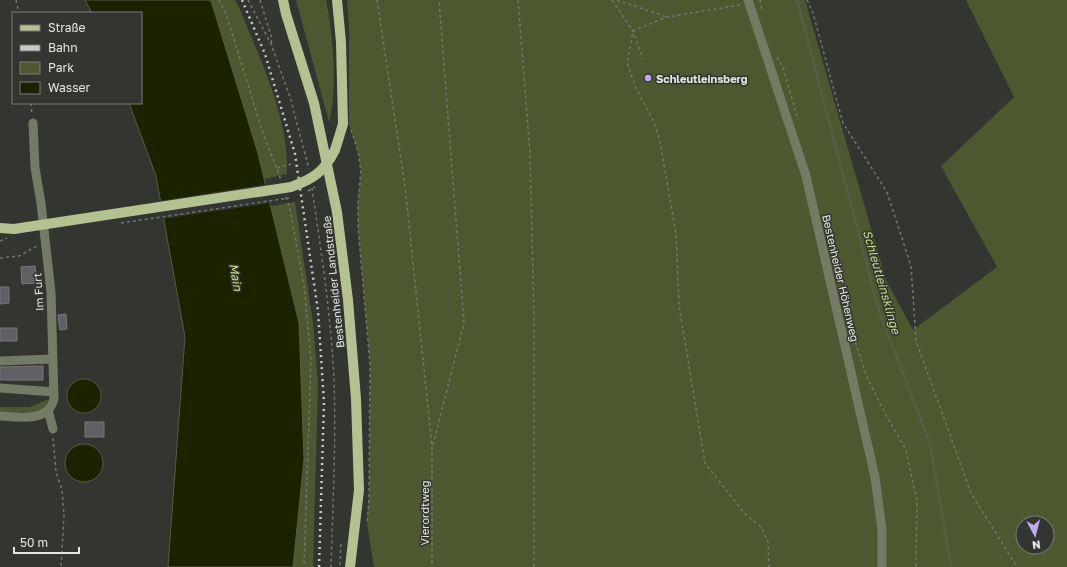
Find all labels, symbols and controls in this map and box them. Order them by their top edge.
legend [12,12,142,104]
text: Straße [48,20,86,35]
text: Bahn [48,40,78,55]
text: Park [48,60,74,75]
place label: Schleutleinsberg [656,72,748,85]
marker: Schleutleinsberg [643,73,653,83]
text: Wasser [48,80,91,95]
street label: Bestenheider Höhenweg [820,213,862,343]
street label: Bestenheider Landstraße [320,215,346,349]
water label: Schleutleinsklinge [860,228,904,337]
water label: Main [226,262,246,293]
street label: Im Furt [30,273,46,311]
street label: Vierordtweg [418,481,431,545]
north arrow [1015,515,1055,555]
scale bar [14,529,79,555]
text: 50 m [20,535,48,550]
text: N [1031,538,1041,552]

